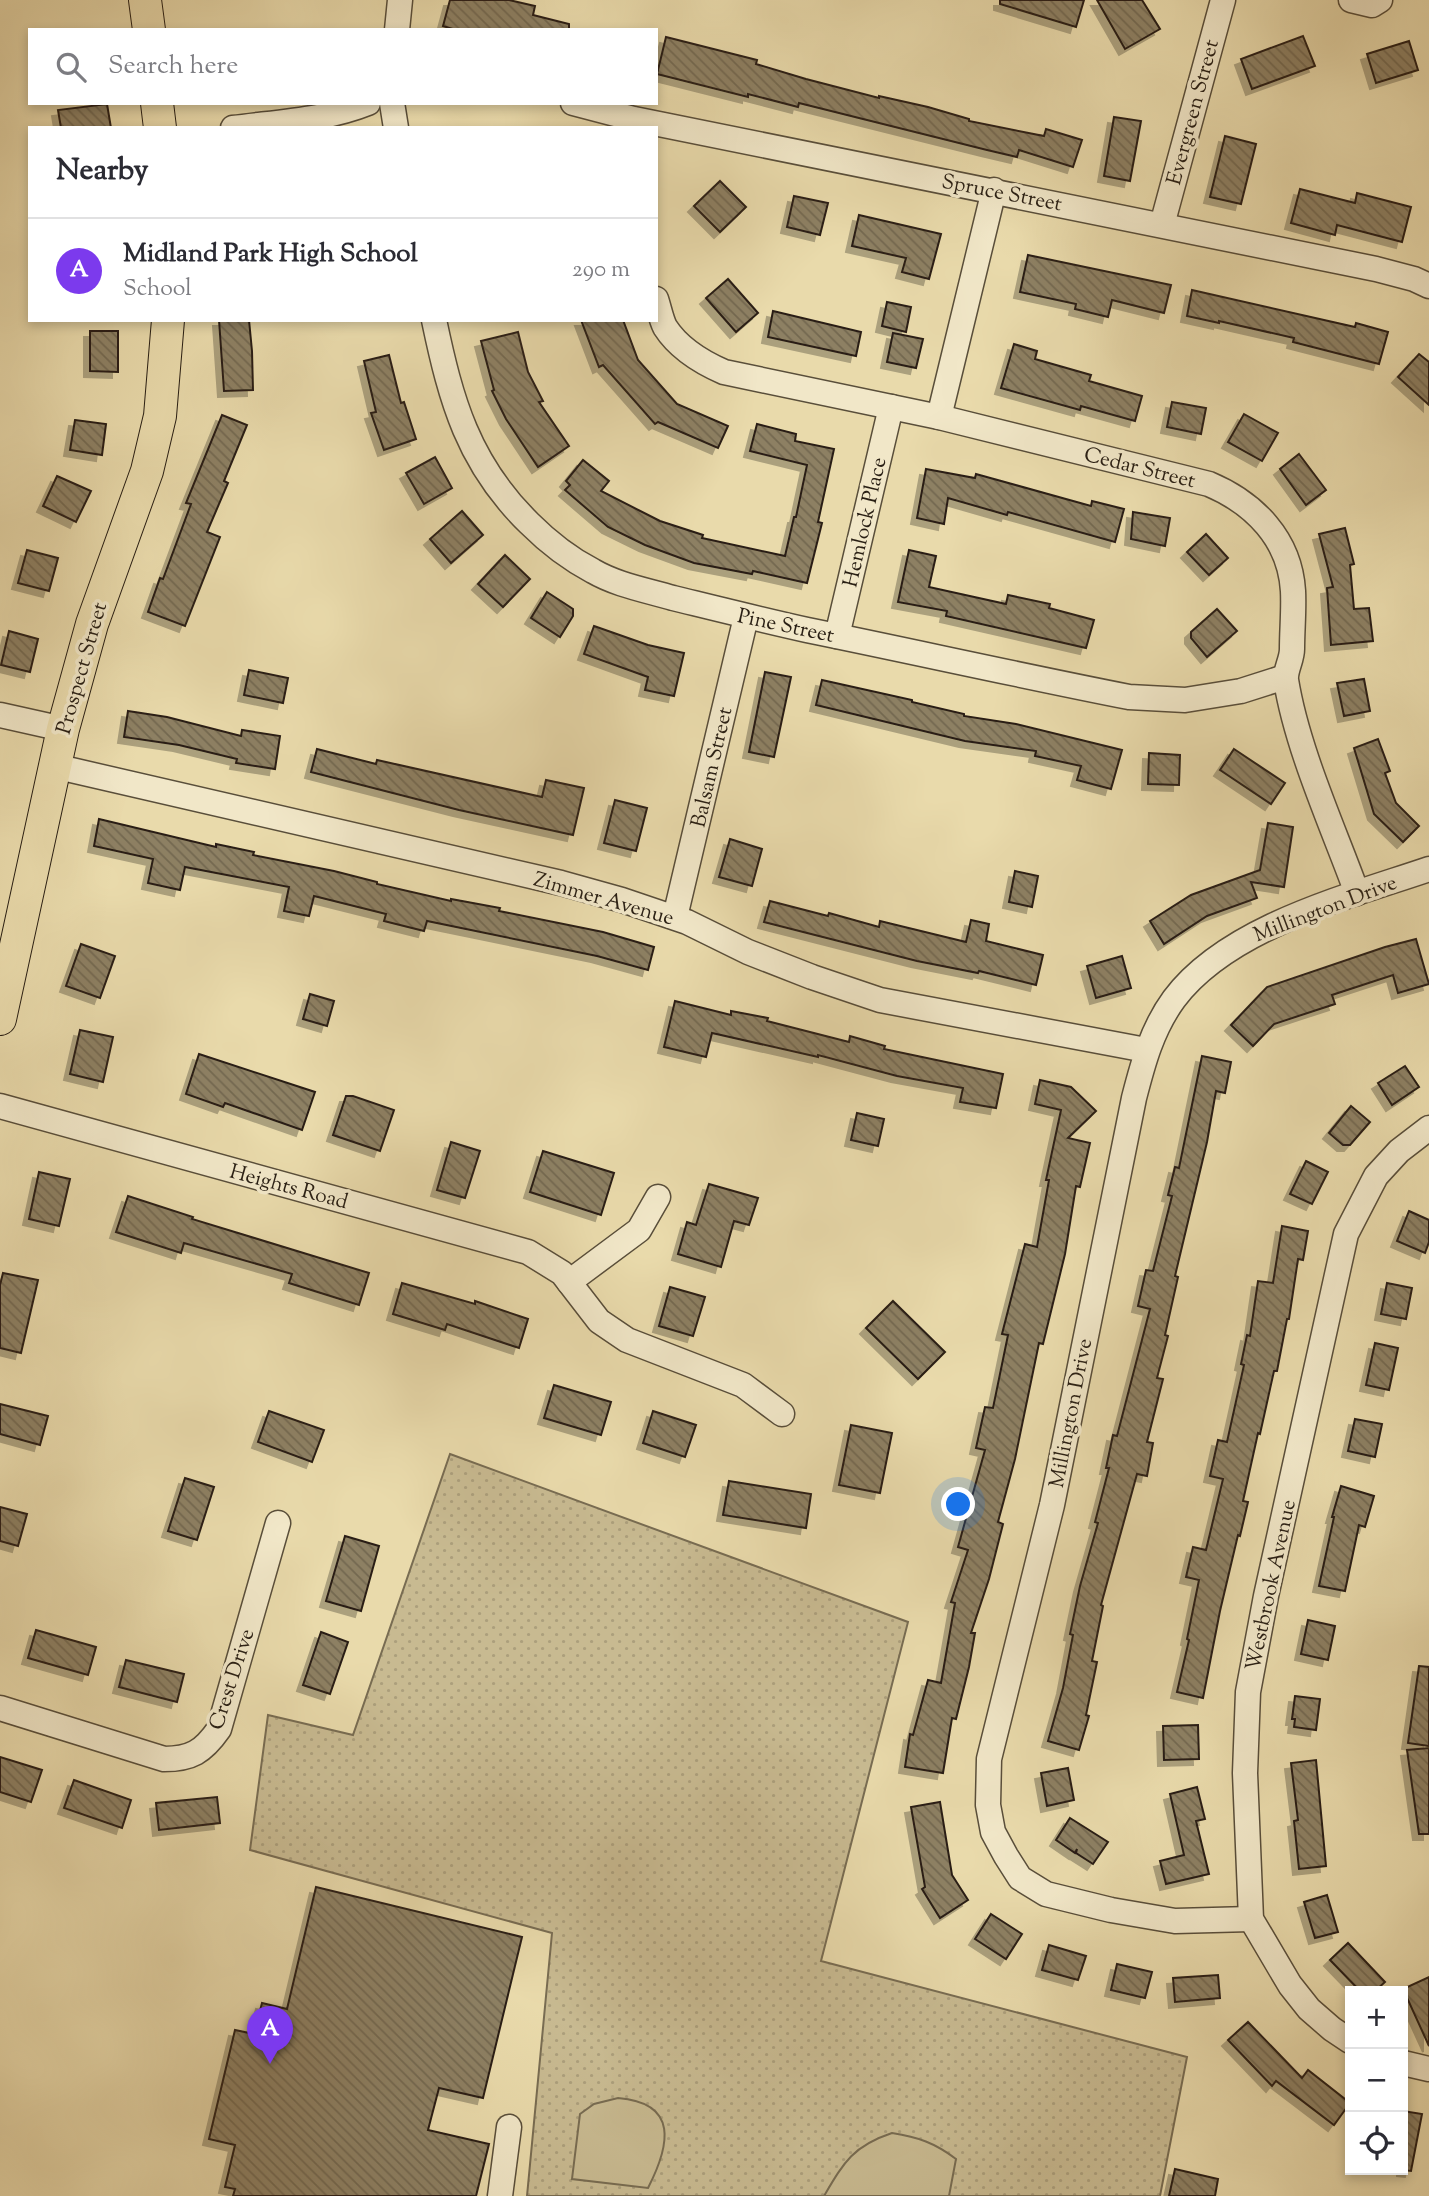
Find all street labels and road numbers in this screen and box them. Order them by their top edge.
street label: Evergreen Street [1160,36,1228,189]
street label: Spruce Street [939,168,1064,220]
street label: Cedar Street [1081,441,1198,497]
street label: Hemlock Place [836,454,895,590]
street label: Prospect Street [50,599,116,738]
street label: Pine Street [734,602,837,652]
street label: Balsam Street [685,704,741,831]
street label: Zimmer Avenue [530,866,677,934]
street label: Millington Drive [1250,869,1402,951]
street label: Heights Road [226,1158,351,1218]
street label: Millington Drive [1043,1336,1101,1491]
street label: Westbrook Avenue [1239,1497,1305,1674]
street label: Crest Drive [202,1625,263,1734]

